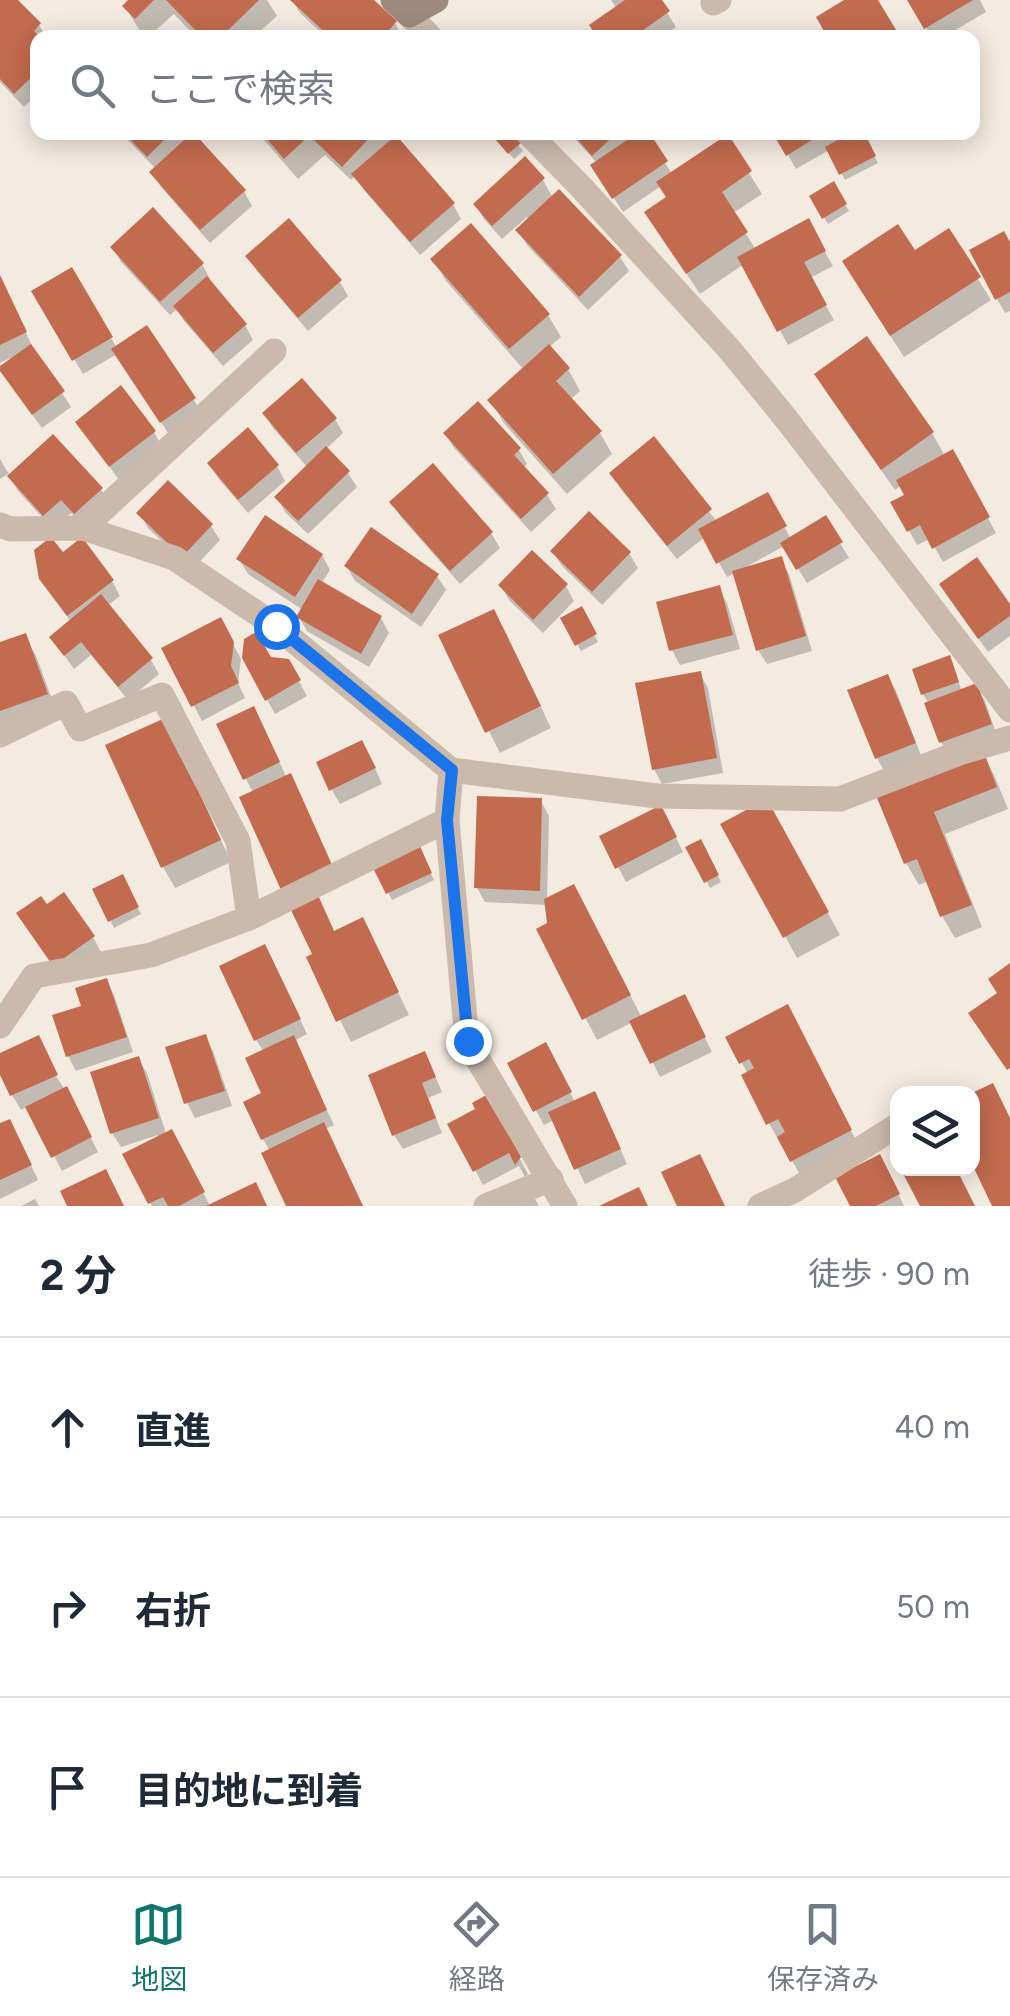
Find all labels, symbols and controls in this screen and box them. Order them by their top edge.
search box [30,30,980,140]
icon: search [65,58,120,113]
text: ここで検索 [145,66,335,112]
route start [254,604,300,650]
route end [446,1019,492,1065]
map controls [890,1086,980,1176]
button: layers [890,1086,980,1176]
text: 2 分 [40,1250,116,1301]
text: 徒歩 · 90 m [808,1255,970,1293]
icon: ahead [40,1400,95,1455]
text: 直進 [135,1408,211,1454]
text: 40 m [894,1408,970,1446]
icon: right [40,1580,95,1635]
text: 右折 [135,1588,211,1634]
text: 50 m [896,1588,970,1626]
icon: arrive [40,1760,95,1815]
text: 目的地に到着 [135,1768,363,1814]
tab: 地図 [131,1897,187,1997]
tab: 経路 [449,1897,505,1997]
tab: 保存済み [767,1897,879,1997]

